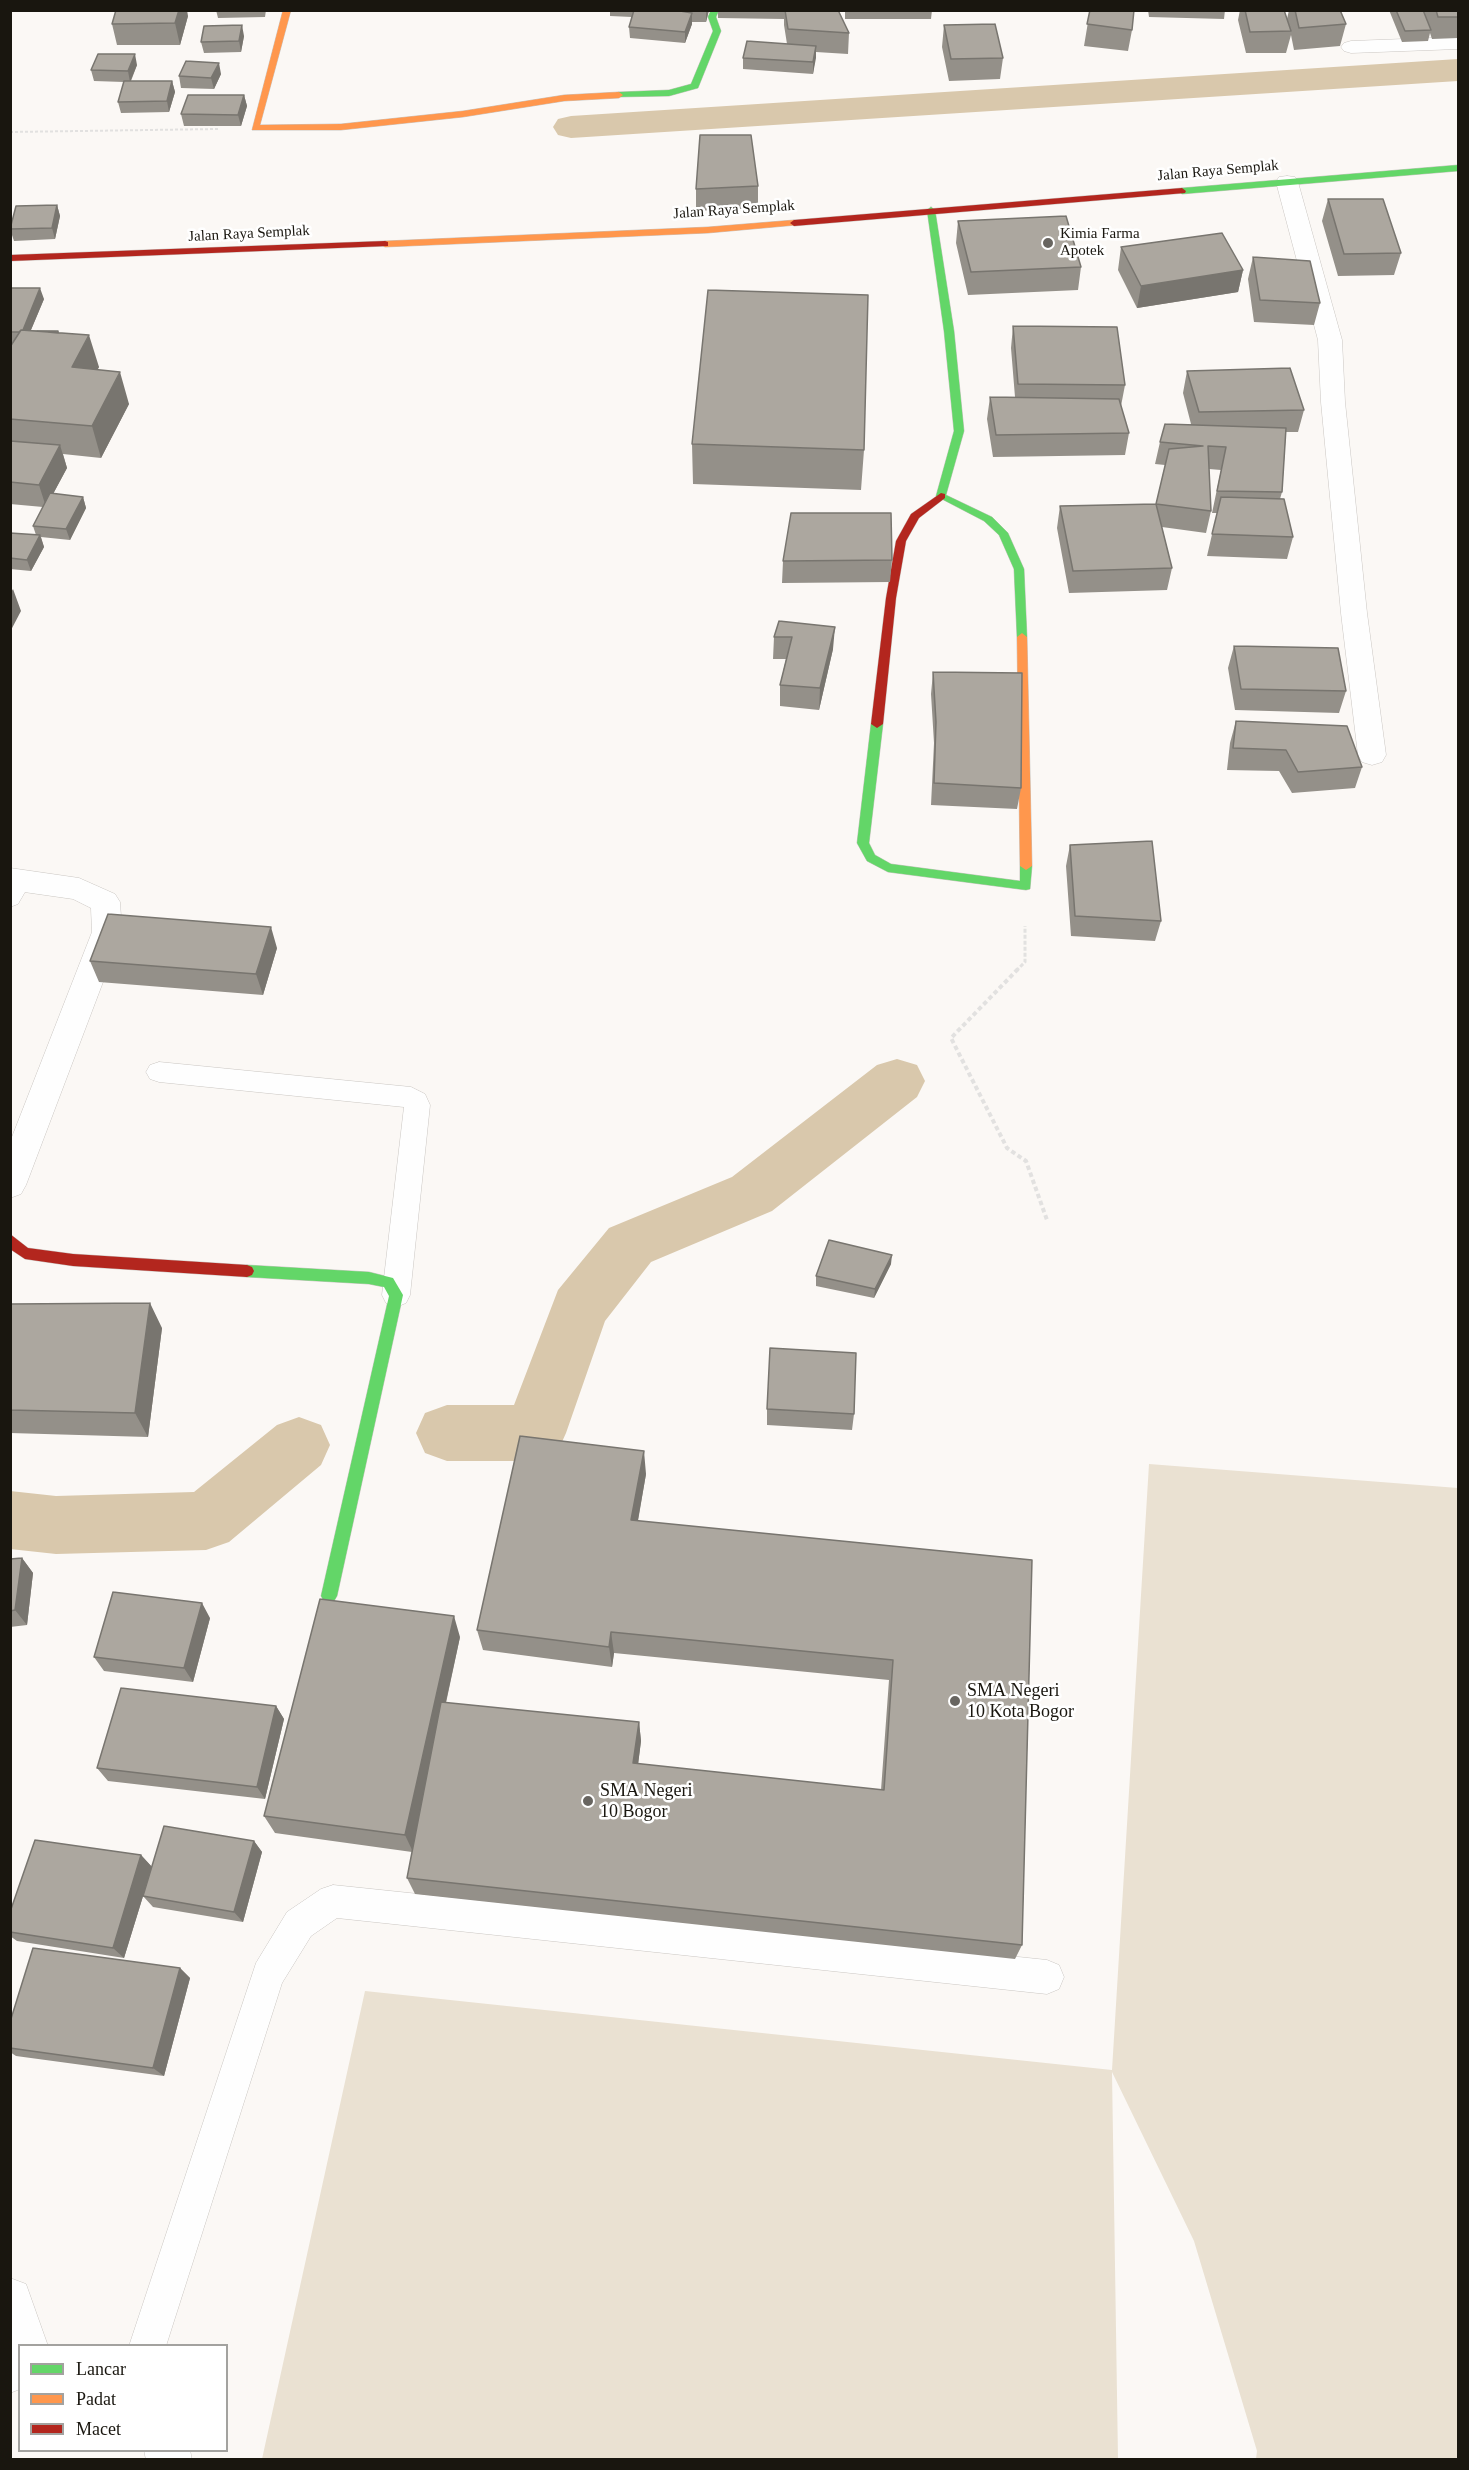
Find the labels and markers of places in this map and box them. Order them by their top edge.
place label: Kimia Farma Apotek [1060,225,1140,260]
marker: Kimia Farma Apotek [1041,236,1055,250]
place label: SMA Negeri 10 Kota Bogor [967,1680,1074,1722]
marker: SMA Negeri 10 Kota Bogor [948,1694,962,1708]
place label: SMA Negeri 10 Bogor [600,1780,692,1822]
marker: SMA Negeri 10 Bogor [581,1794,595,1808]

